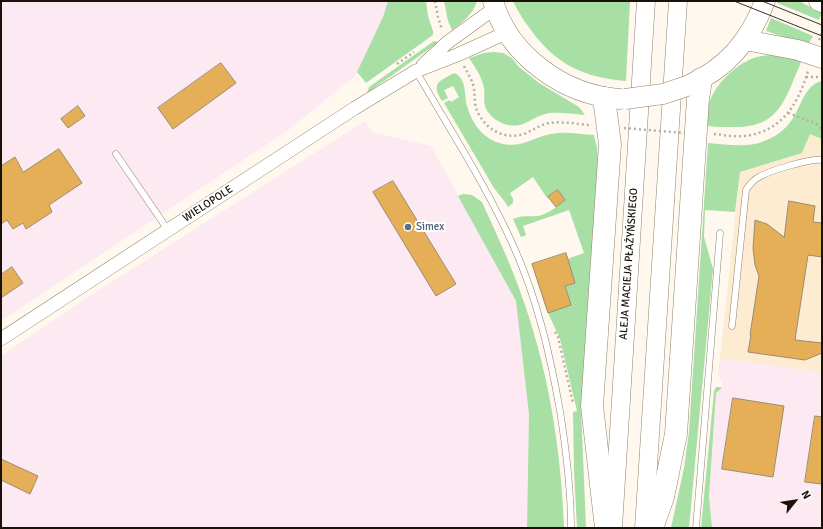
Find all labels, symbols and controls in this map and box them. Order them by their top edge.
street label: WIELOPOLE [181,183,235,225]
street label: ALEJA MACIEJA PŁAŻYŃSKIEGO [617,188,641,340]
place label: Simex [416,220,444,234]
marker: Simex [403,222,413,232]
north arrow [775,481,815,521]
text: N [798,488,813,501]

